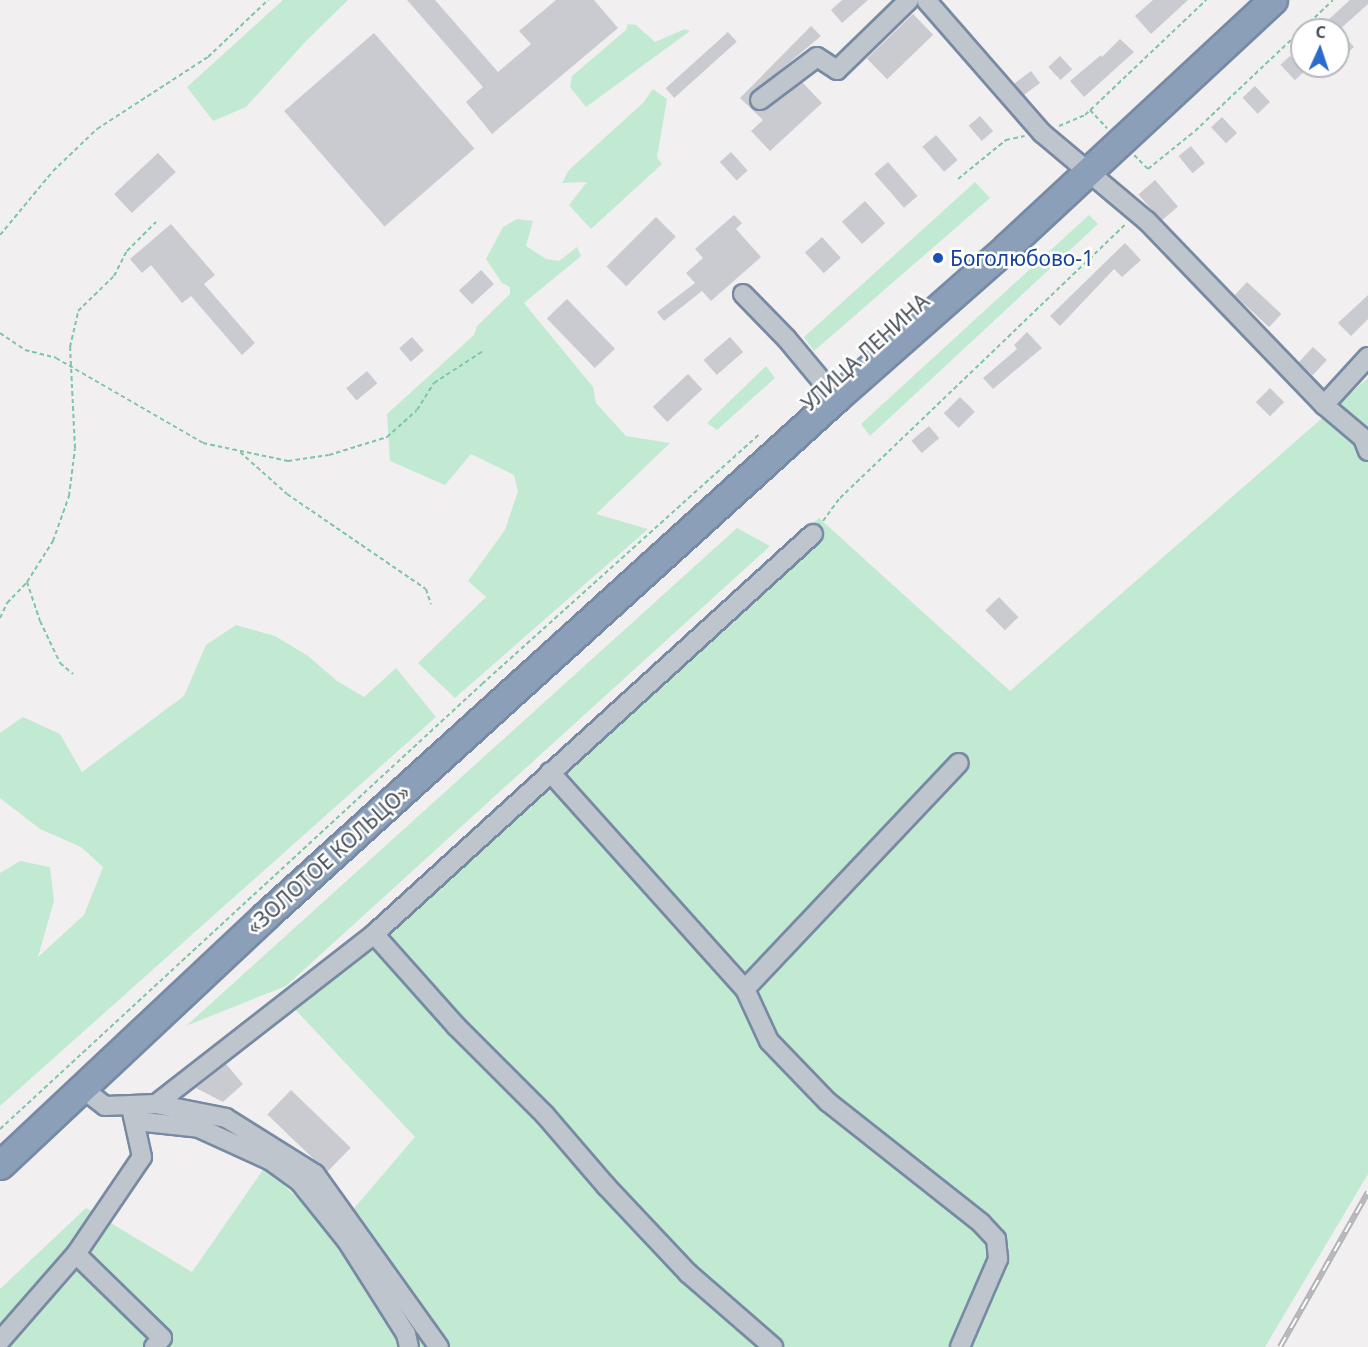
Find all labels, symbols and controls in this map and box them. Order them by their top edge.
north arrow [1290,18,1350,78]
text: С [1315,21,1327,43]
place label: Боголюбово-1 [950,245,1094,271]
marker: Боголюбово-1 [931,251,945,265]
street label: УЛИЦА ЛЕНИНА [796,288,934,416]
street label: «ЗОЛОТОЕ КОЛЬЦО» [241,779,415,939]

